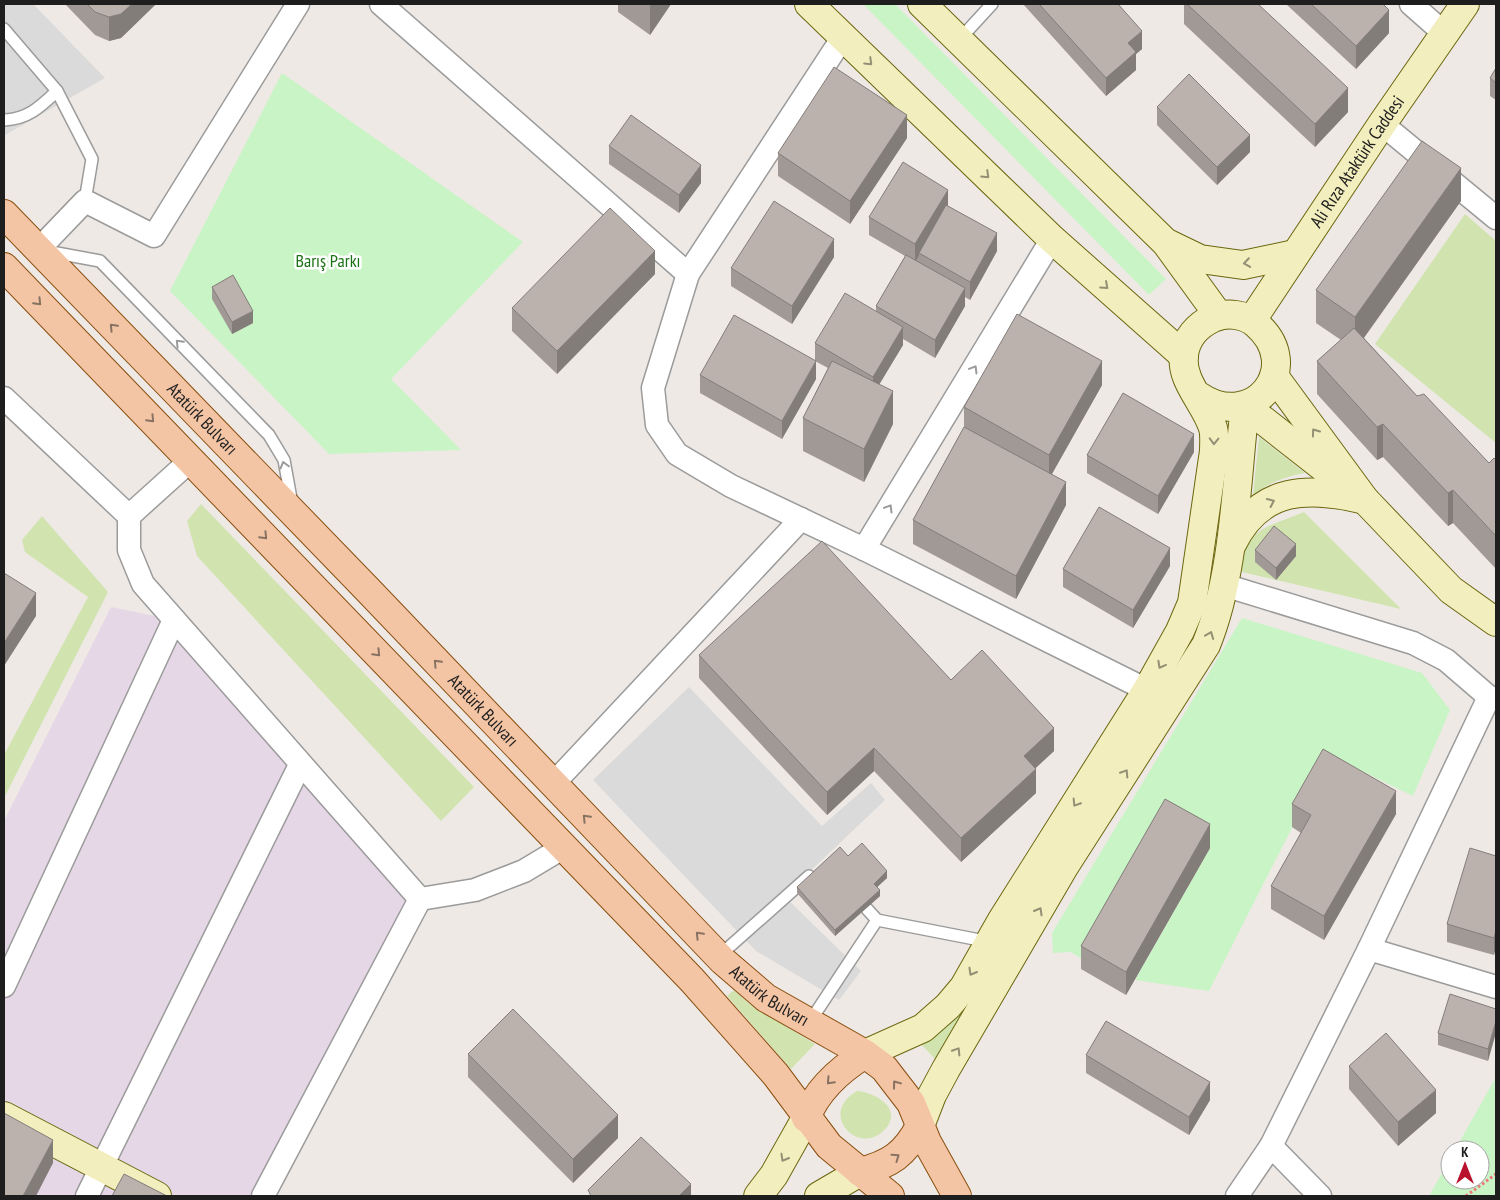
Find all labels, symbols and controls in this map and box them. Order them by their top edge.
one-way arrow [863,56,872,65]
street label: Ali Rıza Ataktürk Caddesi [1305,91,1409,232]
one-way arrow [980,169,989,178]
park label: Barış Parkı [295,249,361,272]
one-way arrow [1243,257,1251,268]
one-way arrow [1099,280,1108,289]
one-way arrow [32,296,41,305]
one-way arrow [110,324,119,333]
one-way arrow [176,340,185,349]
one-way arrow [967,365,977,374]
street label: Atatürk Bulvarı [162,377,243,459]
one-way arrow [145,413,154,422]
one-way arrow [1312,428,1321,438]
one-way arrow [1209,438,1219,446]
one-way arrow [280,461,290,470]
one-way arrow [1266,498,1275,508]
one-way arrow [883,504,893,513]
one-way arrow [258,530,267,539]
one-way arrow [1204,631,1214,640]
one-way arrow [371,647,380,656]
one-way arrow [434,660,443,669]
one-way arrow [1157,660,1167,669]
street label: Atatürk Bulvarı [443,669,524,751]
one-way arrow [1119,770,1128,779]
one-way arrow [1072,798,1082,807]
one-way arrow [583,815,592,824]
one-way arrow [1032,907,1042,916]
one-way arrow [696,932,705,941]
street label: Atatürk Bulvarı [725,960,813,1031]
one-way arrow [969,966,979,975]
one-way arrow [950,1048,960,1057]
one-way arrow [827,1076,836,1085]
one-way arrow [894,1081,902,1090]
north arrow [1440,1140,1490,1190]
text: K [1461,1143,1469,1161]
one-way arrow [780,1153,790,1162]
one-way arrow [890,1154,900,1163]

